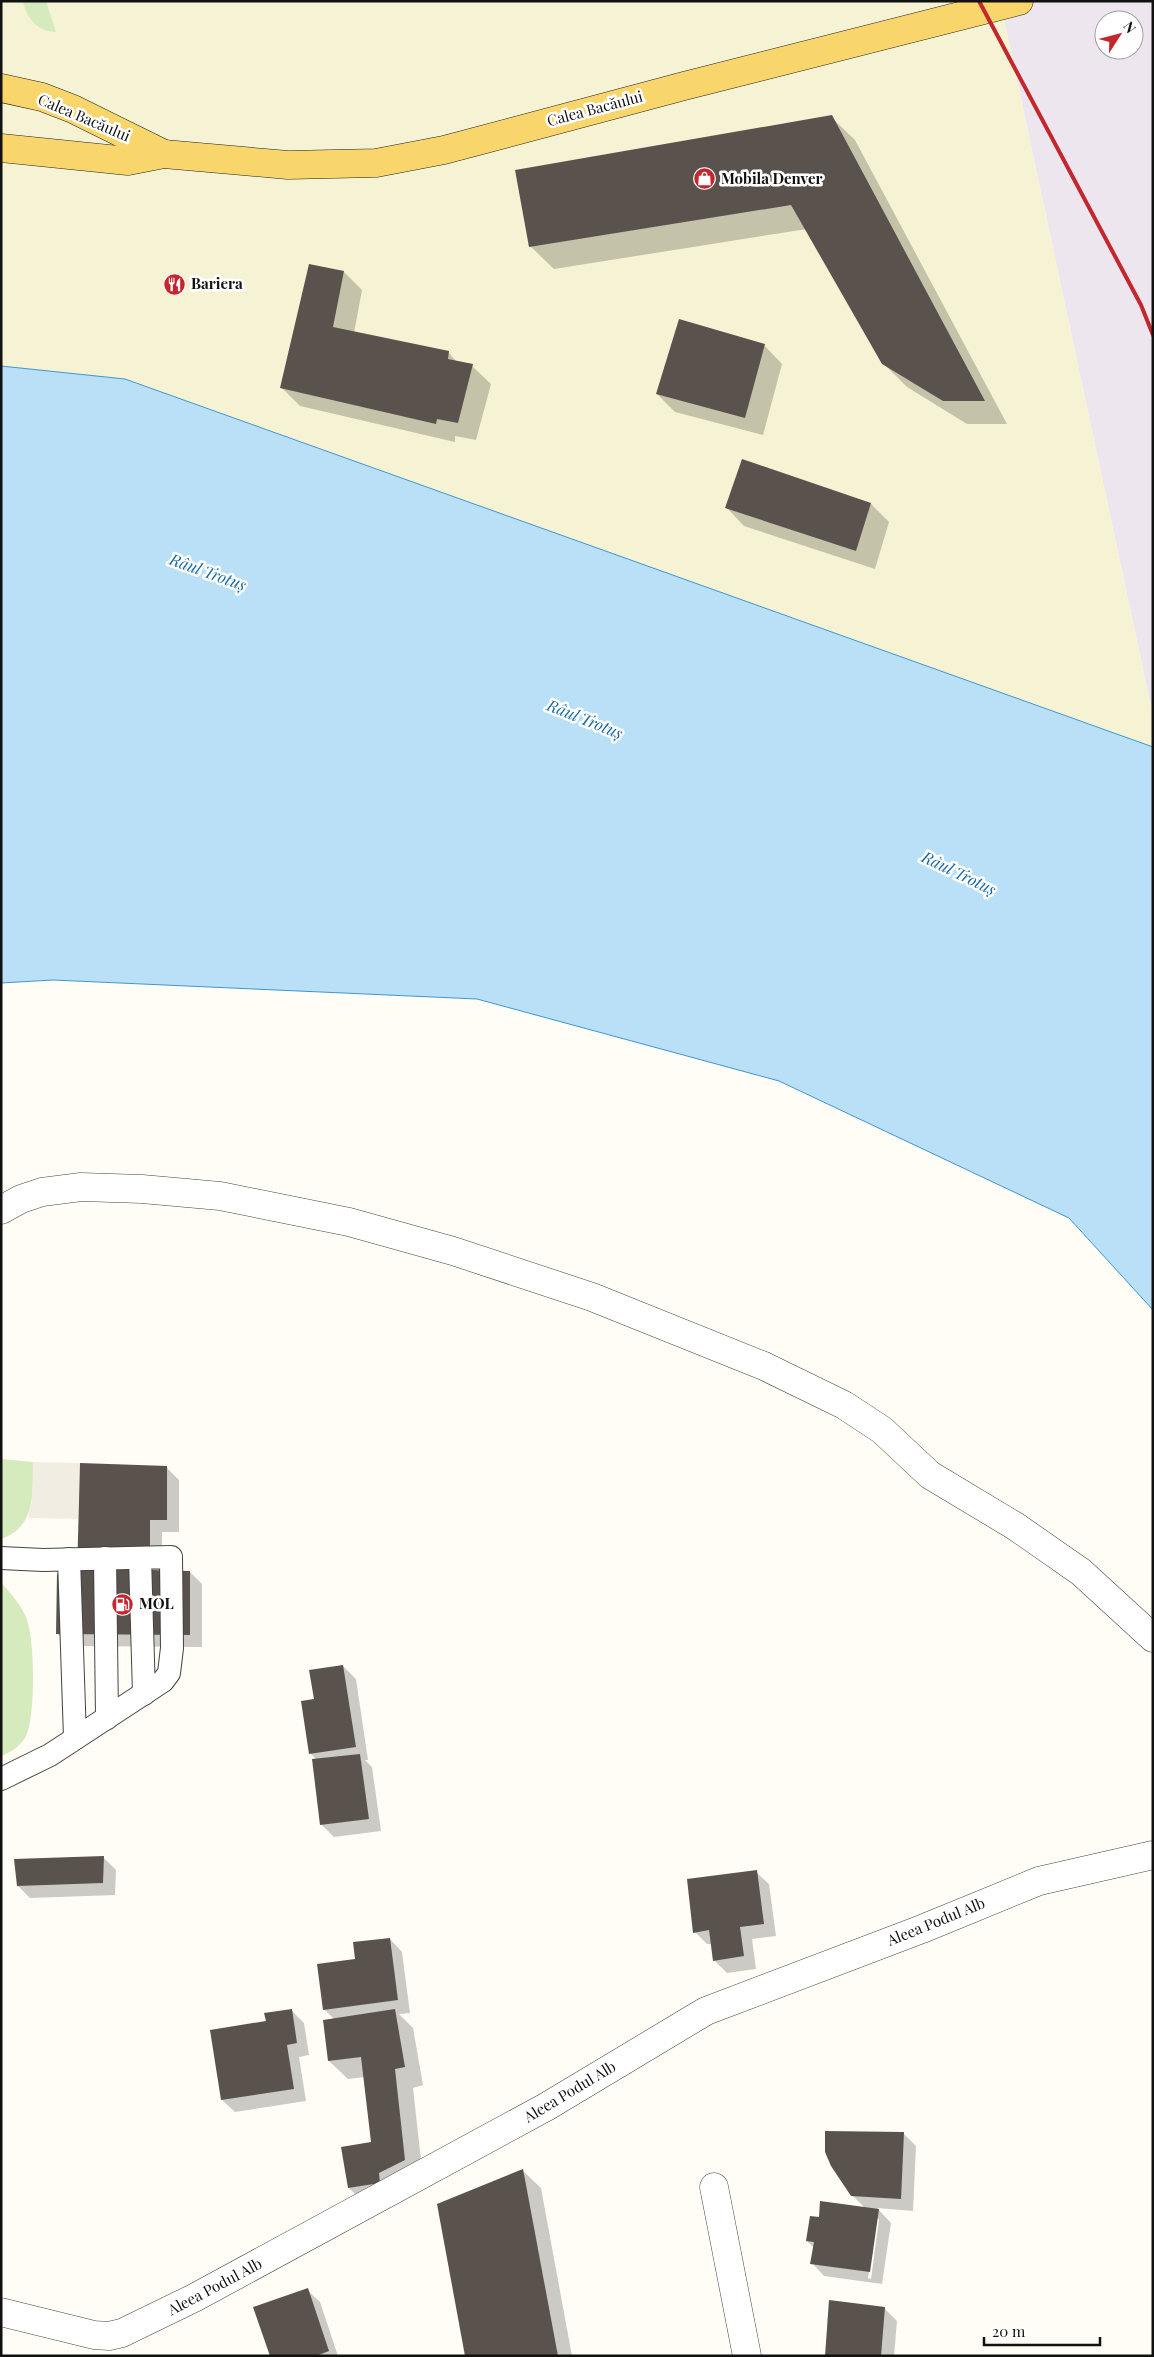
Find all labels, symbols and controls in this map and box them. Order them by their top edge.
north arrow [1094,10,1144,60]
text: N [1119,17,1141,37]
street label: Calea Bacăului [545,86,645,130]
street label: Calea Bacăului [35,89,134,146]
shop icon: Mobila Denver [693,167,717,191]
place label: Mobila Denver [721,168,823,188]
restaurant icon: Bariera [163,272,187,296]
place label: Bariera [191,273,243,293]
water label: Râul Trotuș [166,548,249,596]
water label: Râul Trotuș [543,693,626,744]
water label: Râul Trotuș [917,845,1000,900]
fuel station icon: MOL [111,1592,135,1616]
place label: MOL [139,1593,174,1613]
street label: Aleea Podul Alb [883,1892,987,1950]
street label: Aleea Podul Alb [519,2056,619,2127]
street label: Aleea Podul Alb [163,2253,265,2320]
scale bar [984,2314,1100,2346]
text: 20 m [992,2321,1026,2341]

